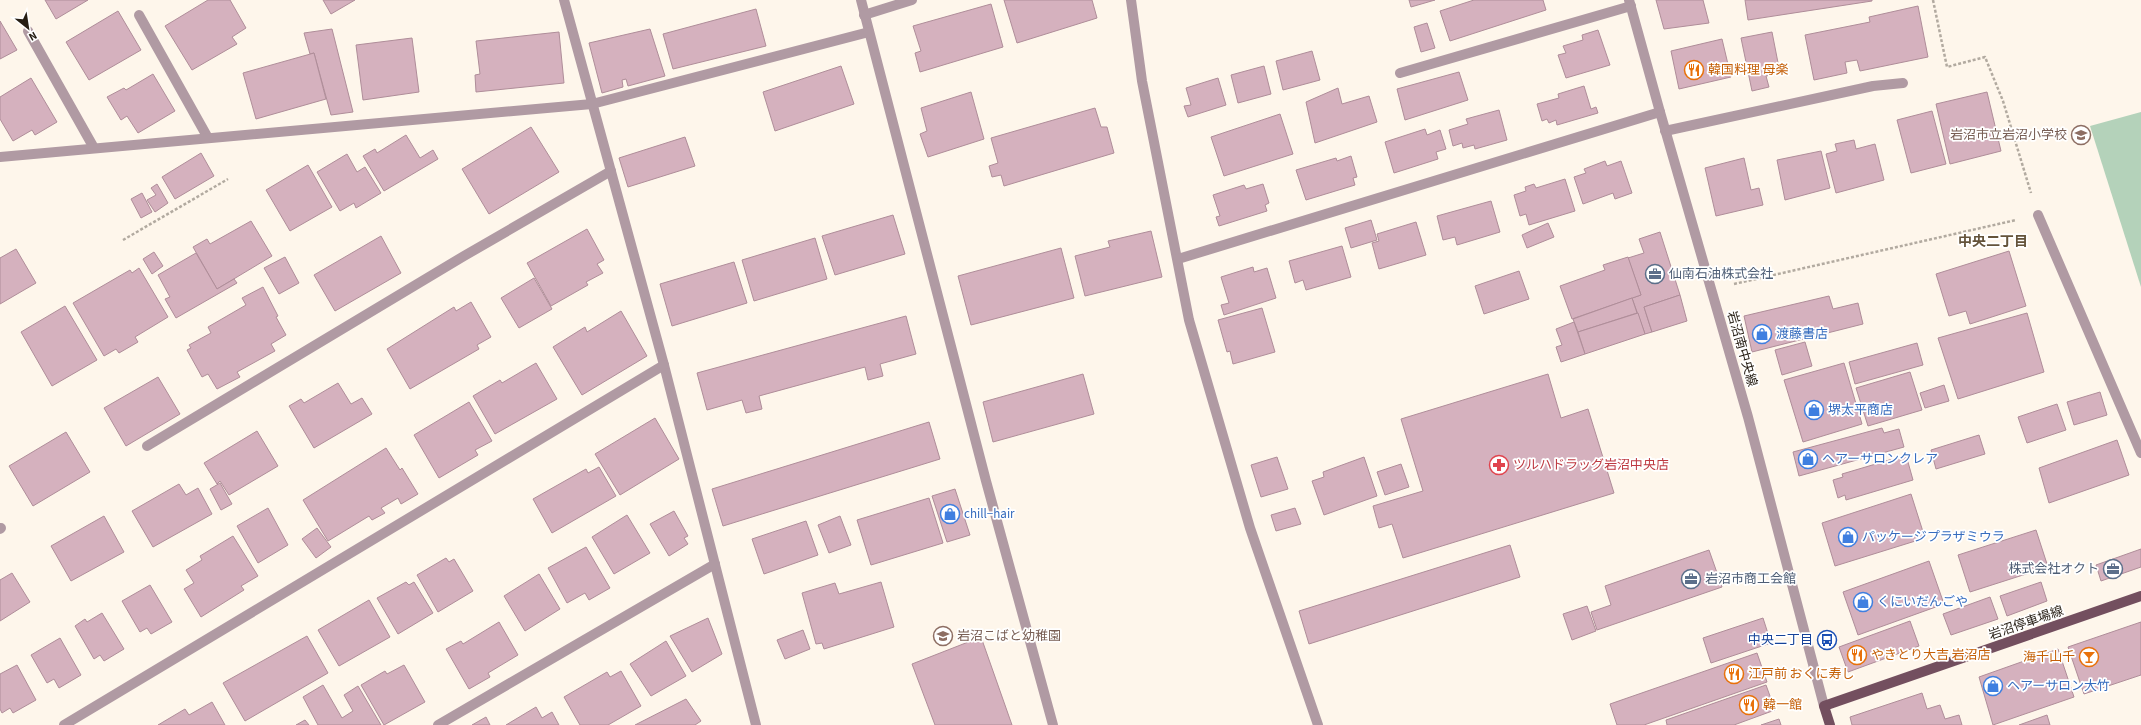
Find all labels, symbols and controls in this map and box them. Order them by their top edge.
north arrow [8,8,48,48]
text: N [26,28,40,45]
restaurant icon: 韓国料理 母楽 [1683,59,1705,81]
place label: 韓国料理 母楽 [1708,61,1789,79]
school or university icon: 岩沼市立岩沼小学校 [2070,124,2092,146]
place label: 岩沼市立岩沼小学校 [1950,126,2067,144]
district label: 中央二丁目 [1958,232,2028,252]
office icon: 仙南石油株式会社 [1644,263,1666,285]
place label: 仙南石油株式会社 [1669,265,1773,283]
street label: 岩沼南中央線 [1723,309,1761,389]
shop icon: 渡藤書店 [1751,323,1773,345]
place label: 渡藤書店 [1776,325,1828,343]
shop icon: 堺太平商店 [1803,399,1825,421]
place label: 堺太平商店 [1828,401,1893,419]
shop icon: ヘアーサロンクレア [1797,448,1819,470]
place label: ヘアーサロンクレア [1822,450,1938,468]
pharmacy icon: ツルハドラッグ岩沼中央店 [1488,454,1510,476]
place label: ツルハドラッグ岩沼中央店 [1513,456,1669,474]
shop icon: chill−hair [939,503,961,525]
place label: chill−hair [964,505,1015,523]
shop icon: パッケージプラザミウラ [1837,526,1859,548]
place label: パッケージプラザミウラ [1862,528,2005,546]
office icon: 株式会社オクト [2102,558,2124,580]
place label: 株式会社オクト [2008,560,2099,578]
office icon: 岩沼市商工会館 [1680,568,1702,590]
place label: 岩沼市商工会館 [1705,570,1796,588]
shop icon: くにいだんごや [1852,591,1874,613]
place label: くにいだんごや [1877,593,1968,611]
street label: 岩沼停車場線 [1986,602,2066,644]
school or university icon: 岩沼こばと幼稚園 [932,625,954,647]
place label: 岩沼こばと幼稚園 [957,627,1061,645]
bus stop icon: 中央二丁目 [1816,629,1838,651]
place label: 中央二丁目 [1748,631,1813,649]
restaurant icon: やきとり大吉 岩沼店 [1846,644,1868,666]
place label: やきとり大吉 岩沼店 [1871,646,1991,664]
bar icon: 海千山千 [2078,646,2100,668]
place label: 海千山千 [2023,648,2075,666]
restaurant icon: 江戸前 おくに寿し [1723,663,1745,685]
place label: 江戸前 おくに寿し [1748,665,1855,683]
shop icon: ヘアーサロン大竹 [1982,675,2004,697]
place label: ヘアーサロン大竹 [2007,677,2110,695]
restaurant icon: 韓一館 [1738,694,1760,716]
place label: 韓一館 [1763,696,1802,714]

